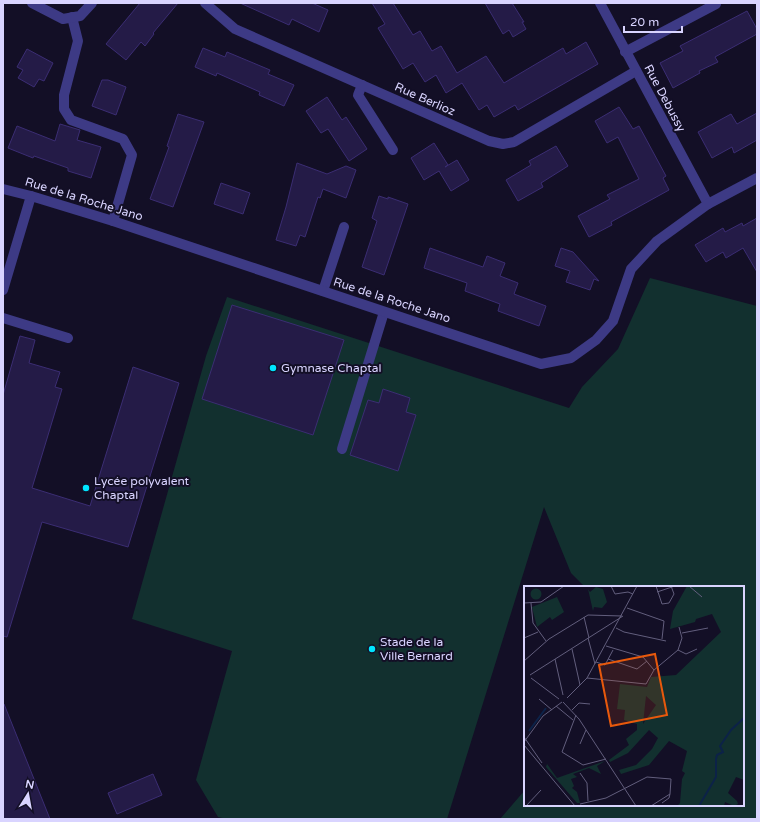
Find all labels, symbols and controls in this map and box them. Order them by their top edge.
scale bar [624,8,682,34]
text: 20 m [630,15,659,29]
street label: Rue Debussy [641,62,689,135]
street label: Rue Berlioz [393,79,457,119]
street label: Rue de la Roche Jano [23,174,145,224]
street label: Rue de la Roche Jano [332,274,452,326]
place label: Gymnase Chaptal [281,361,382,375]
marker: Gymnase Chaptal [268,363,278,373]
place label: Lycée polyvalent Chaptal [94,474,190,502]
marker: Lycée polyvalent Chaptal [81,483,91,493]
inset map [524,586,744,806]
place label: Stade de la Ville Bernard [380,635,453,663]
marker: Stade de la Ville Bernard [367,644,377,654]
north arrow [8,774,48,814]
text: N [24,777,35,792]

